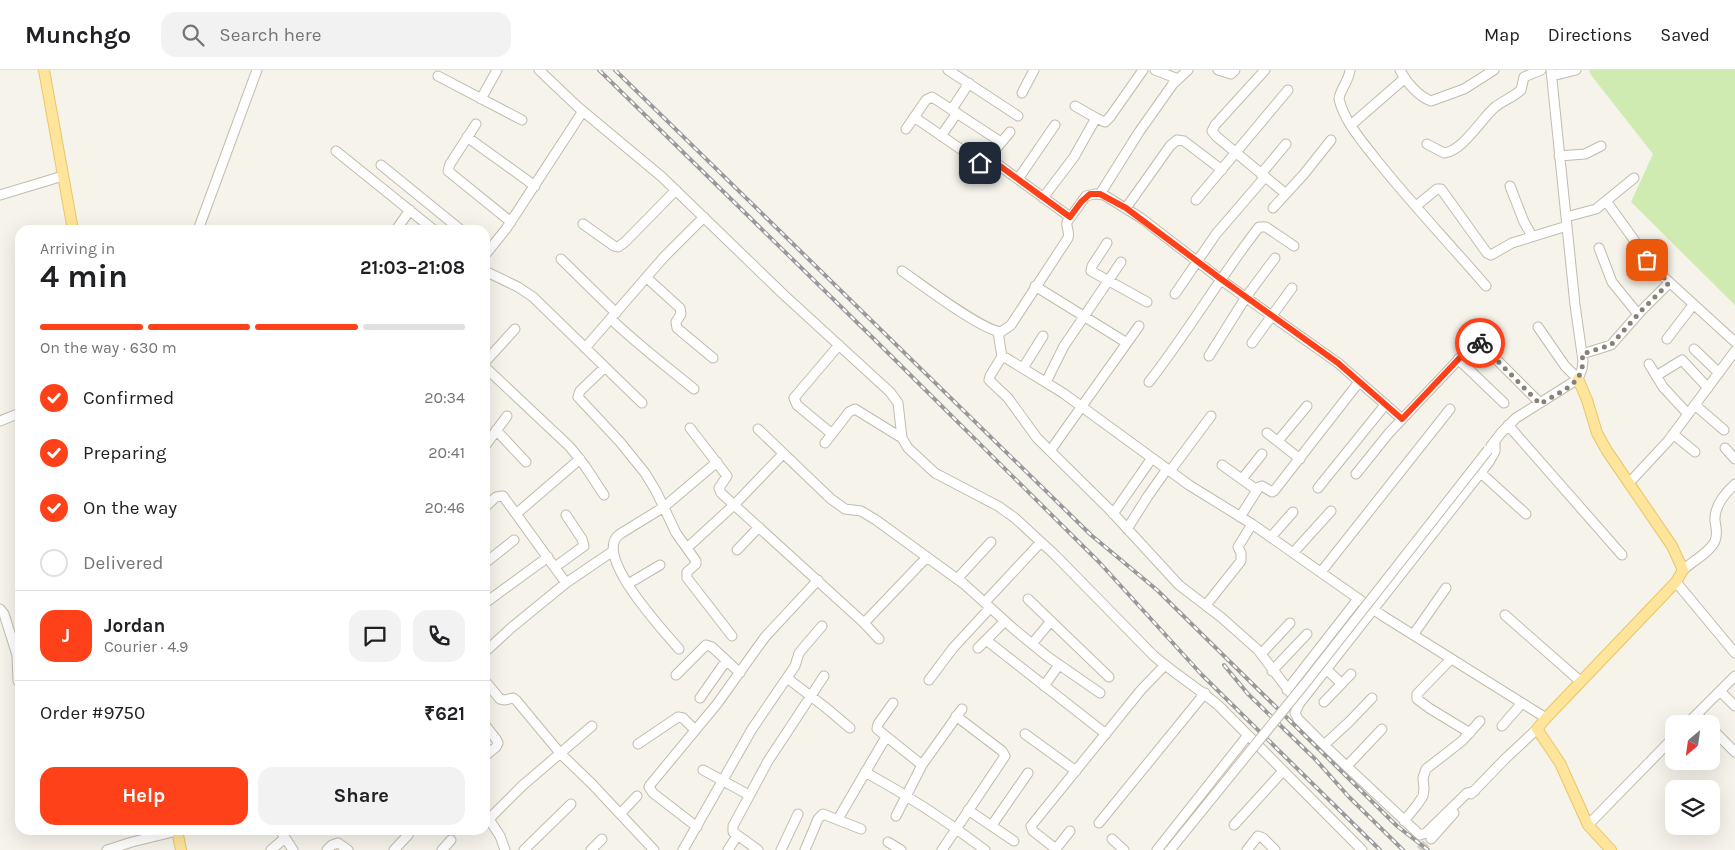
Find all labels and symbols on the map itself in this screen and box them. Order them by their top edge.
pin [959,142,1001,184]
pin [1626,239,1668,281]
courier [1455,318,1505,368]
north arrow [1665,715,1720,770]

